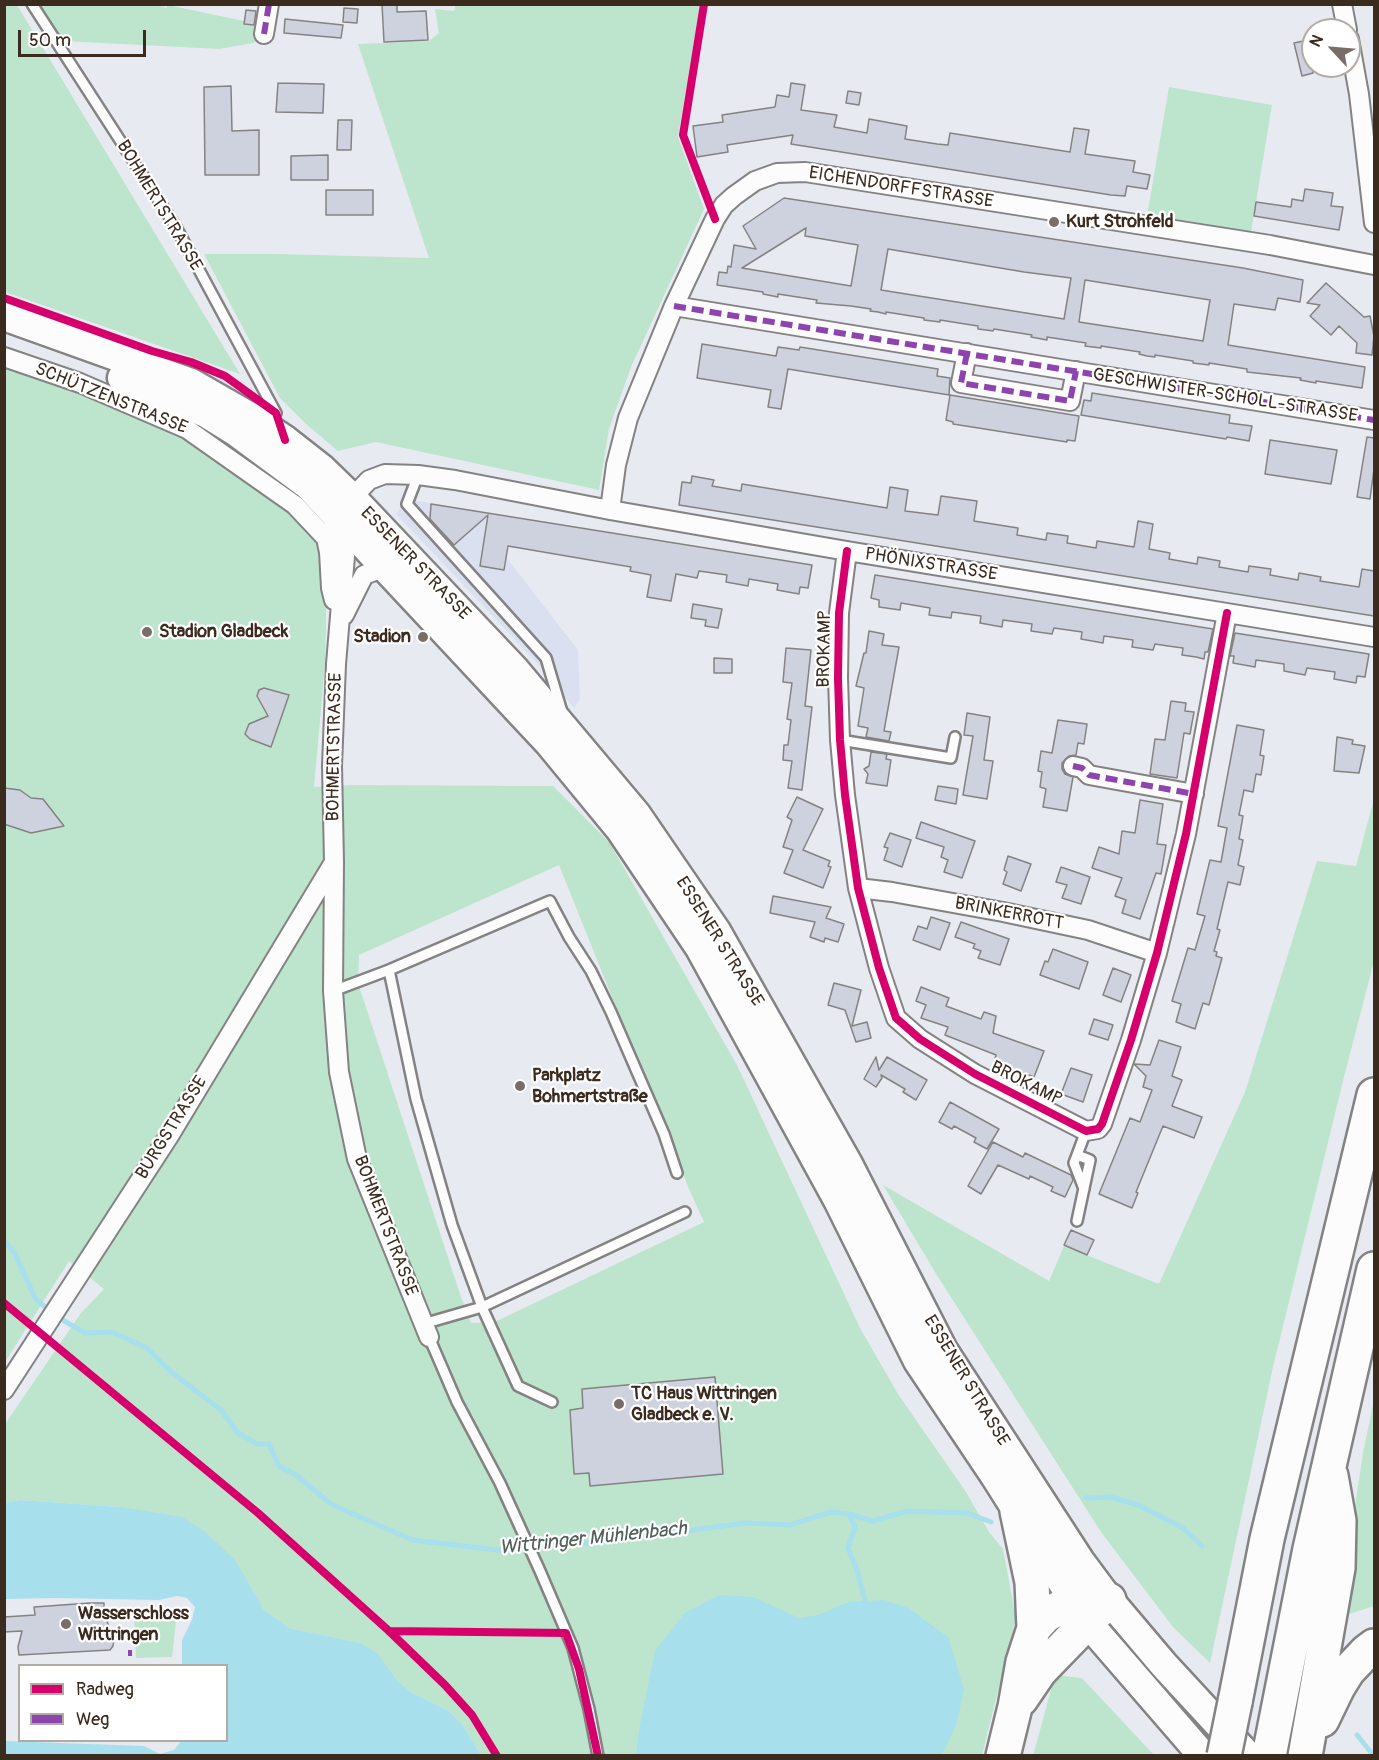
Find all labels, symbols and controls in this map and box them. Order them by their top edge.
scale bar [21,18,148,56]
north arrow [1301,18,1361,78]
text: 50 m [29,29,71,52]
text: N [1305,32,1328,50]
street label: BOHMERTSTRASSE [111,137,207,275]
street label: EICHENDORFFSTRASSE [807,163,995,213]
place label: Kurt Strohfeld [1066,211,1174,233]
marker: Kurt Strohfeld [1047,215,1061,229]
street label: SCHÜTZENSTRASSE [32,359,190,439]
street label: GESCHWISTER-SCHOLL-STRASSE [1091,364,1359,428]
street label: ESSENER STRASSE [356,503,474,625]
street label: PHÖNIXSTRASSE [863,544,999,586]
street label: BROKAMP [814,610,836,688]
place label: Stadion Gladbeck [159,621,288,643]
marker: Stadion Gladbeck [140,625,154,639]
place label: Stadion [353,626,411,648]
marker: Stadion [416,630,430,644]
street label: BOHMERTSTRASSE [323,672,347,822]
street label: ESSENER STRASSE [670,873,768,1011]
street label: BRINKERROTT [953,893,1065,935]
street label: BROKAMP [987,1057,1065,1111]
place label: Parkplatz Bohmertstraße [532,1065,648,1108]
street label: BURGSTRASSE [132,1072,212,1184]
marker: Parkplatz Bohmertstraße [513,1079,527,1093]
street label: BOHMERTSTRASSE [348,1153,422,1299]
street label: ESSENER STRASSE [918,1312,1014,1450]
place label: TC Haus Wittringen Gladbeck e. V. [631,1383,777,1426]
marker: TC Haus Wittringen Gladbeck e. V. [612,1397,626,1411]
water label: Wittringer Mühlenbach [498,1517,688,1561]
place label: Wasserschloss Wittringen [78,1603,189,1646]
marker: Wasserschloss Wittringen [59,1617,73,1631]
legend [18,1664,228,1742]
text: Radweg [76,1678,134,1701]
text: Weg [76,1708,109,1731]

